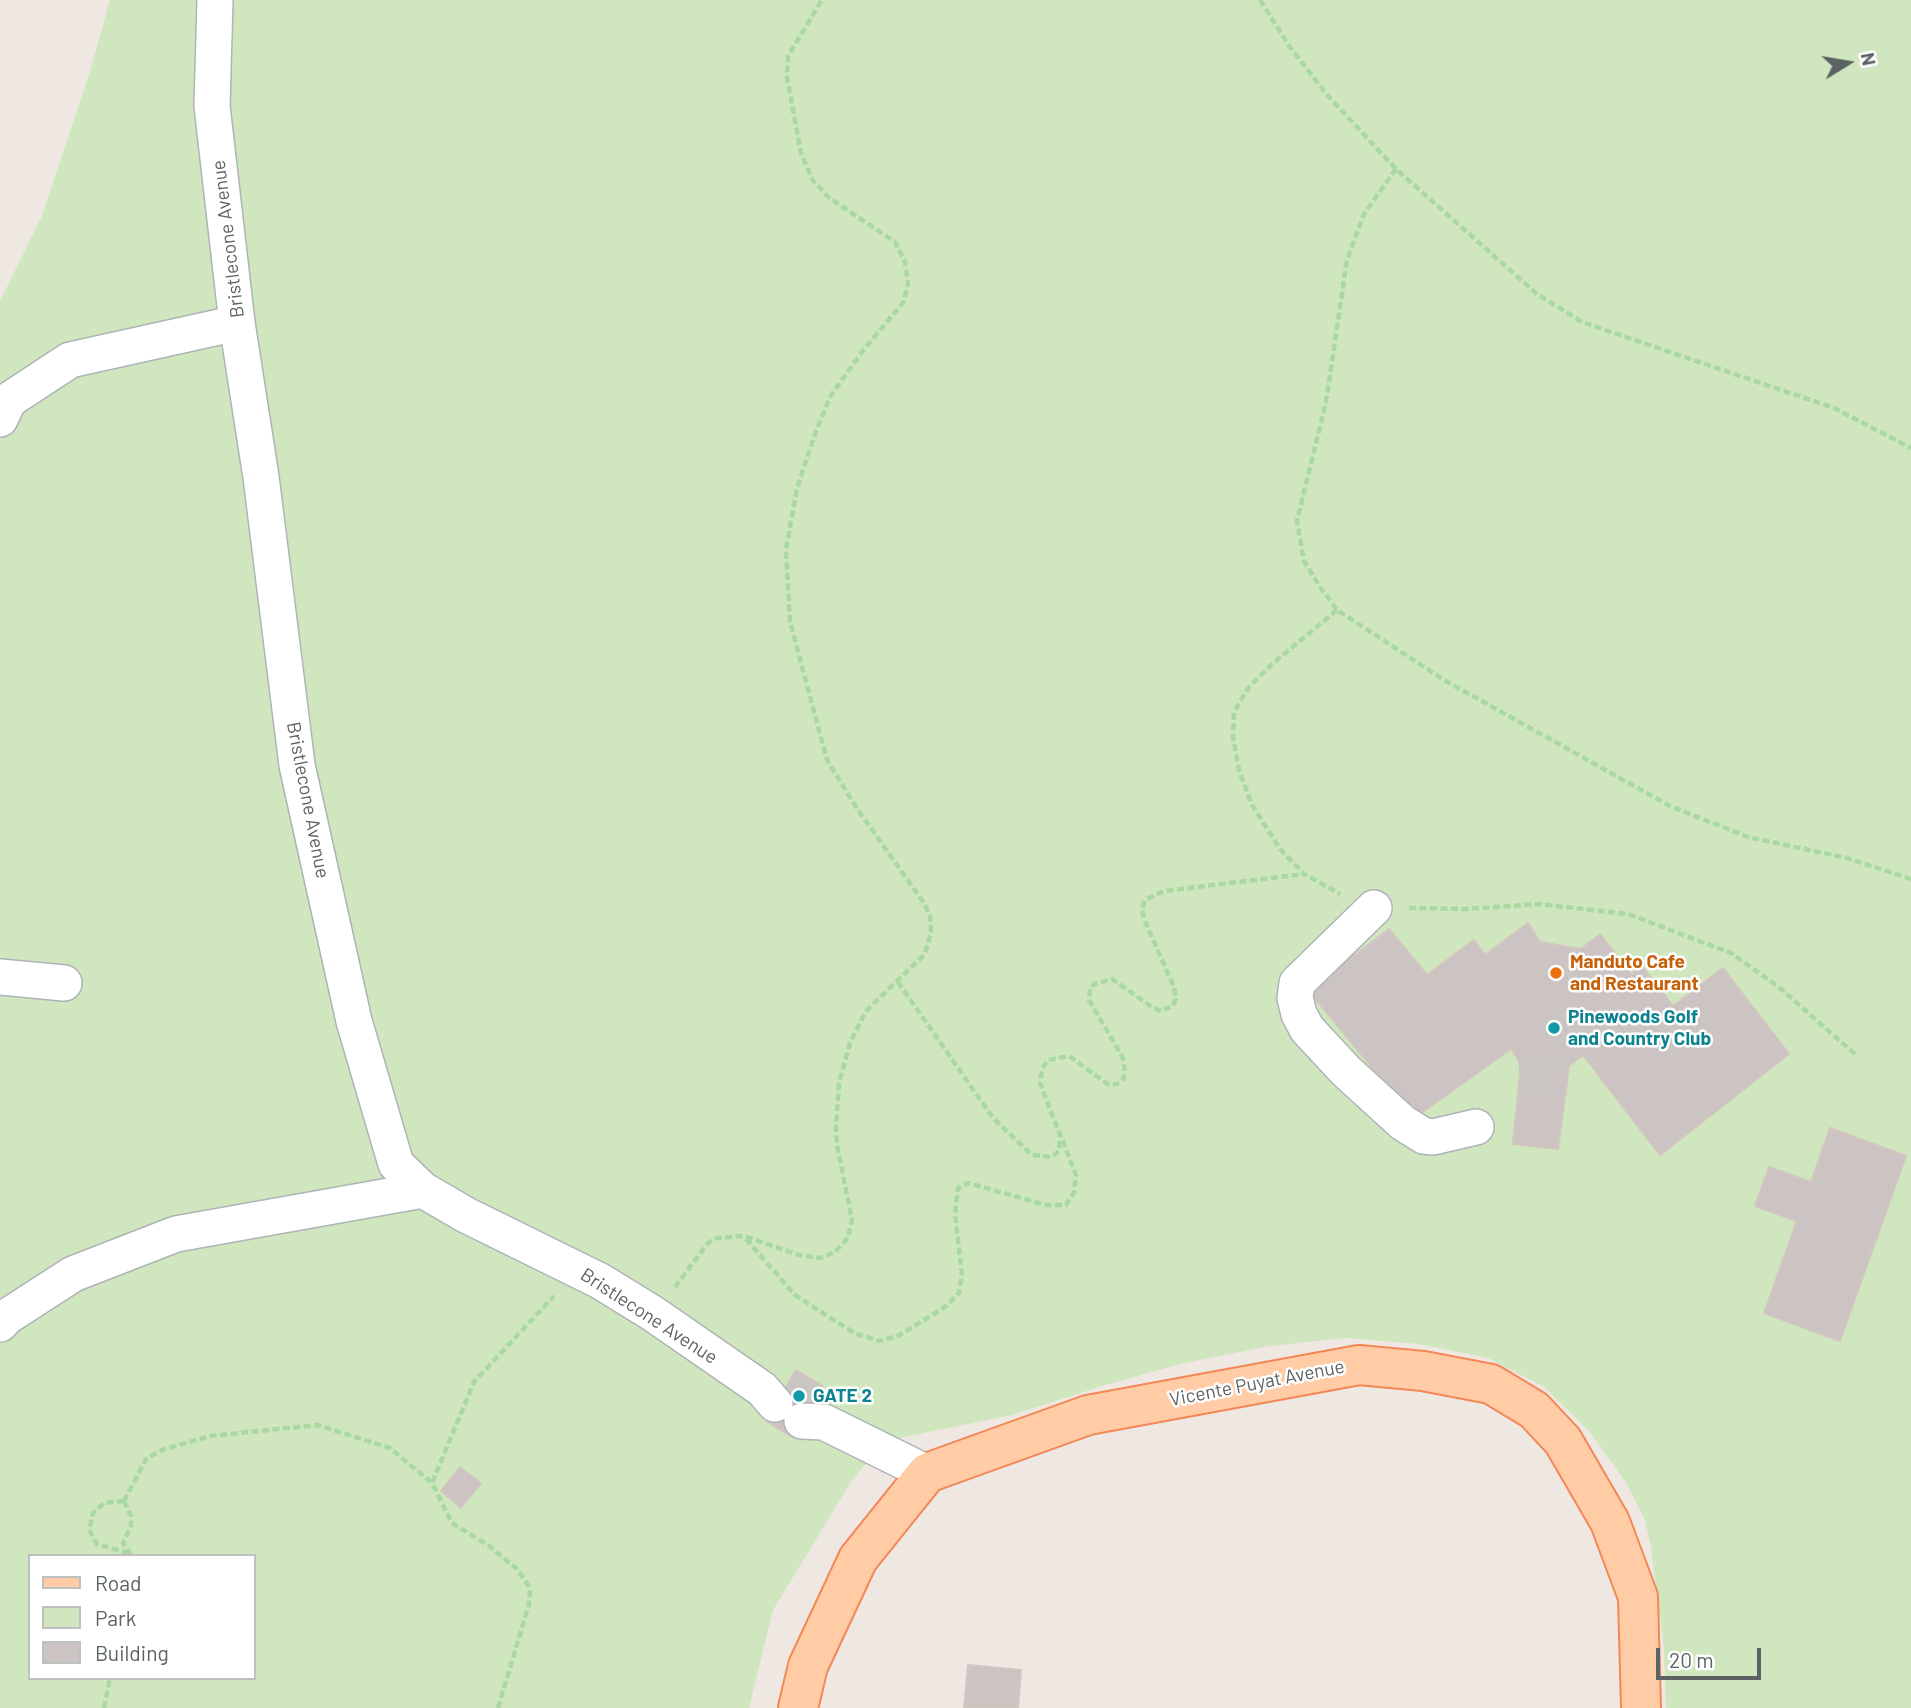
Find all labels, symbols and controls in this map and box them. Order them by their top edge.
north arrow [1813,28,1883,98]
text: N [1857,50,1882,67]
street label: Bristlecone Avenue [207,159,249,319]
street label: Bristlecone Avenue [282,720,334,880]
place label: Manduto Cafe and Restaurant [1570,951,1699,995]
marker: Manduto Cafe and Restaurant [1548,965,1564,981]
place label: Pinewoods Golf and Country Club [1568,1006,1711,1050]
marker: Pinewoods Golf and Country Club [1546,1020,1562,1036]
street label: Bristlecone Avenue [576,1263,722,1369]
street label: Vicente Puyat Avenue [1168,1355,1346,1411]
place label: GATE 2 [813,1385,872,1407]
marker: GATE 2 [791,1388,807,1404]
legend [28,1554,256,1680]
text: Road [95,1570,141,1595]
text: Park [95,1605,136,1630]
scale bar [1659,1634,1764,1678]
text: Building [95,1640,169,1665]
text: 20 m [1669,1647,1714,1672]

